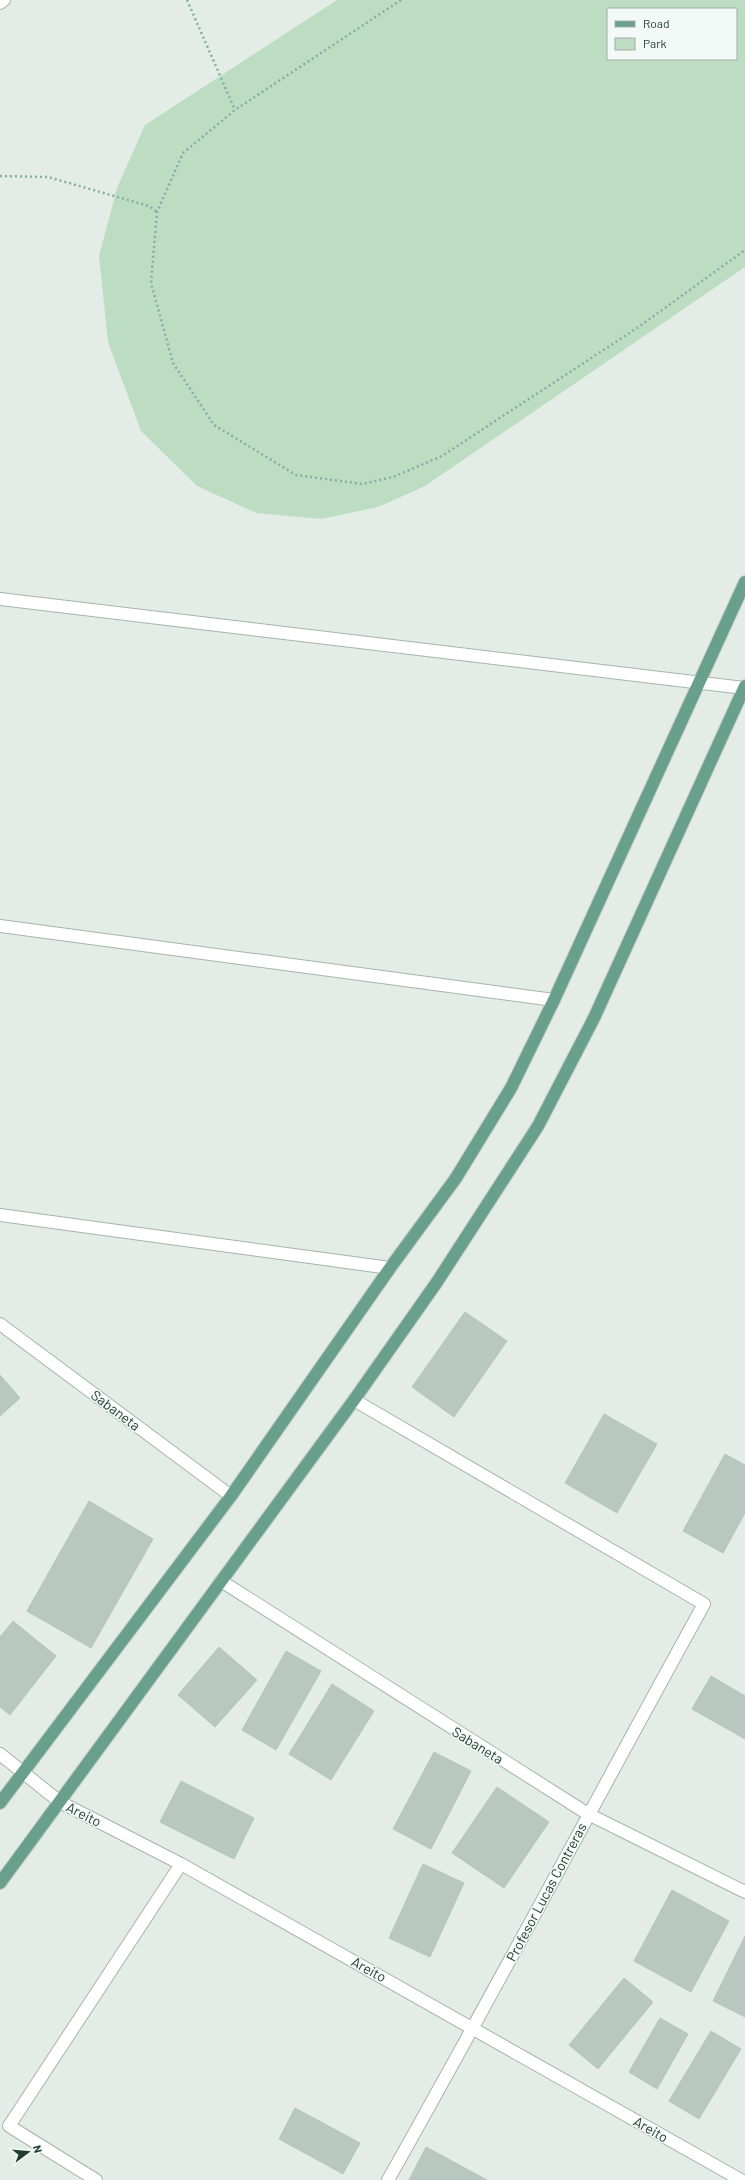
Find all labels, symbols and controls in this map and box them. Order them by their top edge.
legend [607,8,737,60]
text: Road [643,16,670,30]
text: Park [643,36,667,50]
street label: Sabaneta [88,1386,144,1434]
street label: Sabaneta [449,1723,507,1767]
street label: Areito [64,1798,104,1830]
street label: Profesor Lucas Contreras [502,1820,590,1964]
street label: Areito [349,1953,389,1985]
street label: Areito [631,2112,671,2146]
north arrow [8,2132,48,2172]
text: N [31,2144,45,2154]

